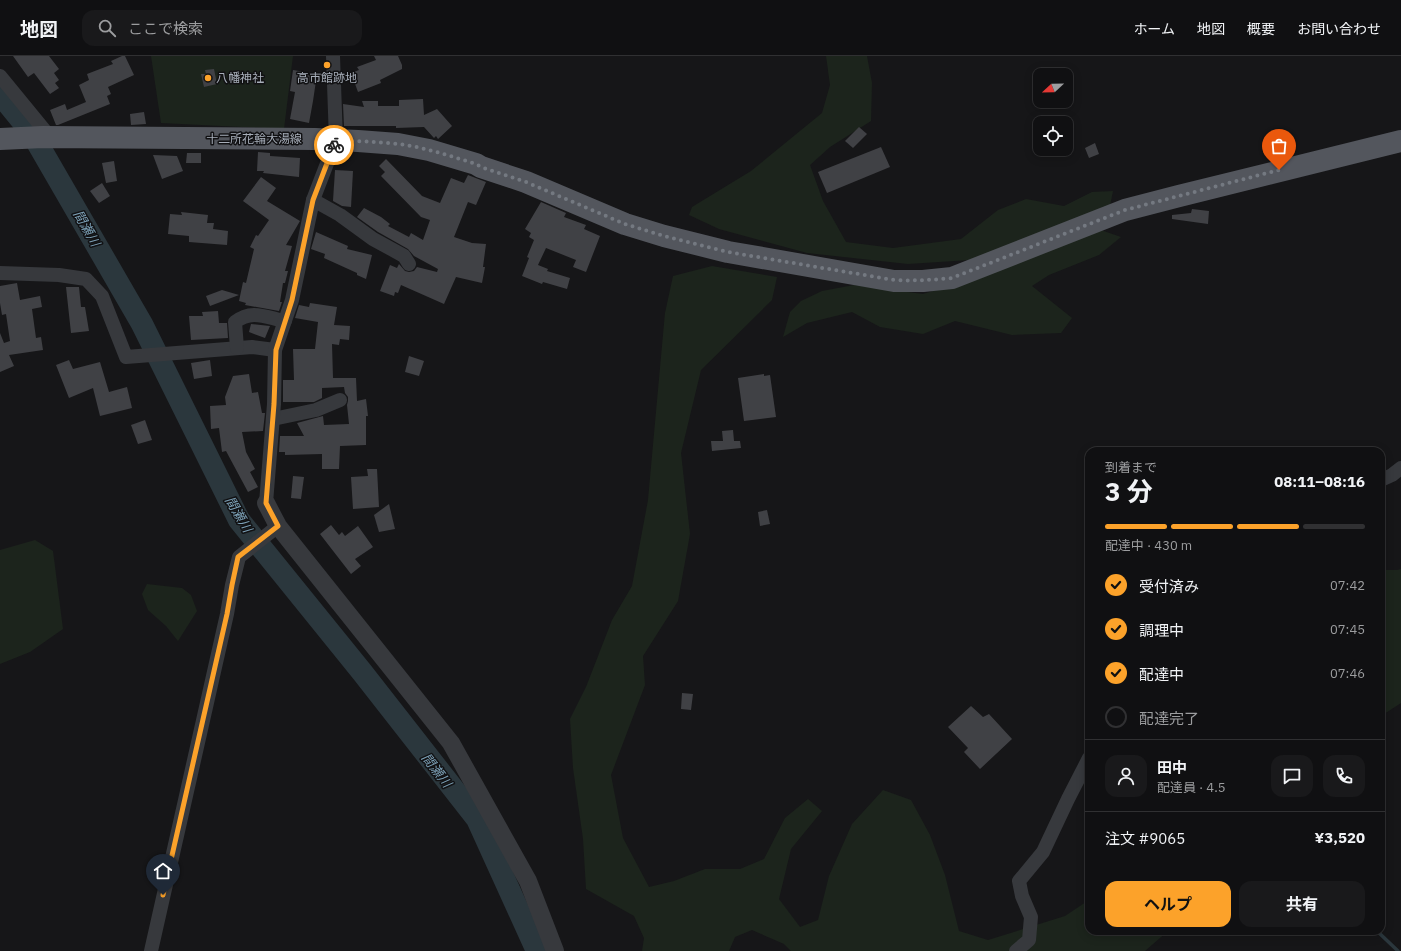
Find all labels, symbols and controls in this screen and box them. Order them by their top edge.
search box [82,10,362,46]
text: 地図 [20,17,58,41]
icon: search [96,17,118,39]
text: ここで検索 [128,19,203,38]
text: ホーム [1133,20,1175,38]
text: 地図 [1197,20,1225,38]
text: 概要 [1247,20,1275,38]
text: お問い合わせ [1297,20,1381,38]
marker: 高市館跡地 [322,60,332,70]
north arrow [1033,68,1073,108]
map controls [1033,68,1073,156]
place label: 八幡神社 [216,70,264,85]
place label: 高市館跡地 [297,70,357,85]
marker: 八幡神社 [203,73,213,83]
button: locate [1033,116,1073,156]
courier [314,125,354,165]
pin [1262,129,1296,170]
street label: 十二所花輪大湯線 [206,131,302,146]
icon: bike [323,134,345,156]
icon: bag [1268,135,1290,157]
water label: 間瀬川 [69,207,105,251]
text: 到着まで [1105,459,1157,476]
text: 08:11–08:16 [1274,472,1365,491]
text: 3 分 [1105,474,1153,508]
water label: 間瀬川 [221,493,257,537]
text: 配達中 · 430 m [1105,537,1192,554]
icon: check [1105,574,1127,596]
text: 受付済み [1139,577,1199,596]
text: 07:42 [1330,577,1365,594]
icon: check [1105,618,1127,640]
text: 調理中 [1139,621,1184,640]
text: 07:45 [1330,621,1365,638]
icon: check [1105,662,1127,684]
text: 配達中 [1139,665,1184,684]
text: 07:46 [1330,665,1365,682]
text: 配達完了 [1139,709,1199,728]
water label: 間瀬川 [418,750,457,792]
button: person [1105,755,1147,797]
button: chat [1271,755,1313,797]
button: phone [1323,755,1365,797]
text: 田中 [1157,758,1187,777]
text: 配達員 · 4.5 [1157,779,1226,796]
text: ¥3,520 [1315,828,1365,847]
text: 注文 #9065 [1105,829,1185,848]
pin [146,854,180,895]
icon: home [152,860,174,882]
button: ヘルプ [1105,881,1231,927]
button: 共有 [1239,881,1365,927]

